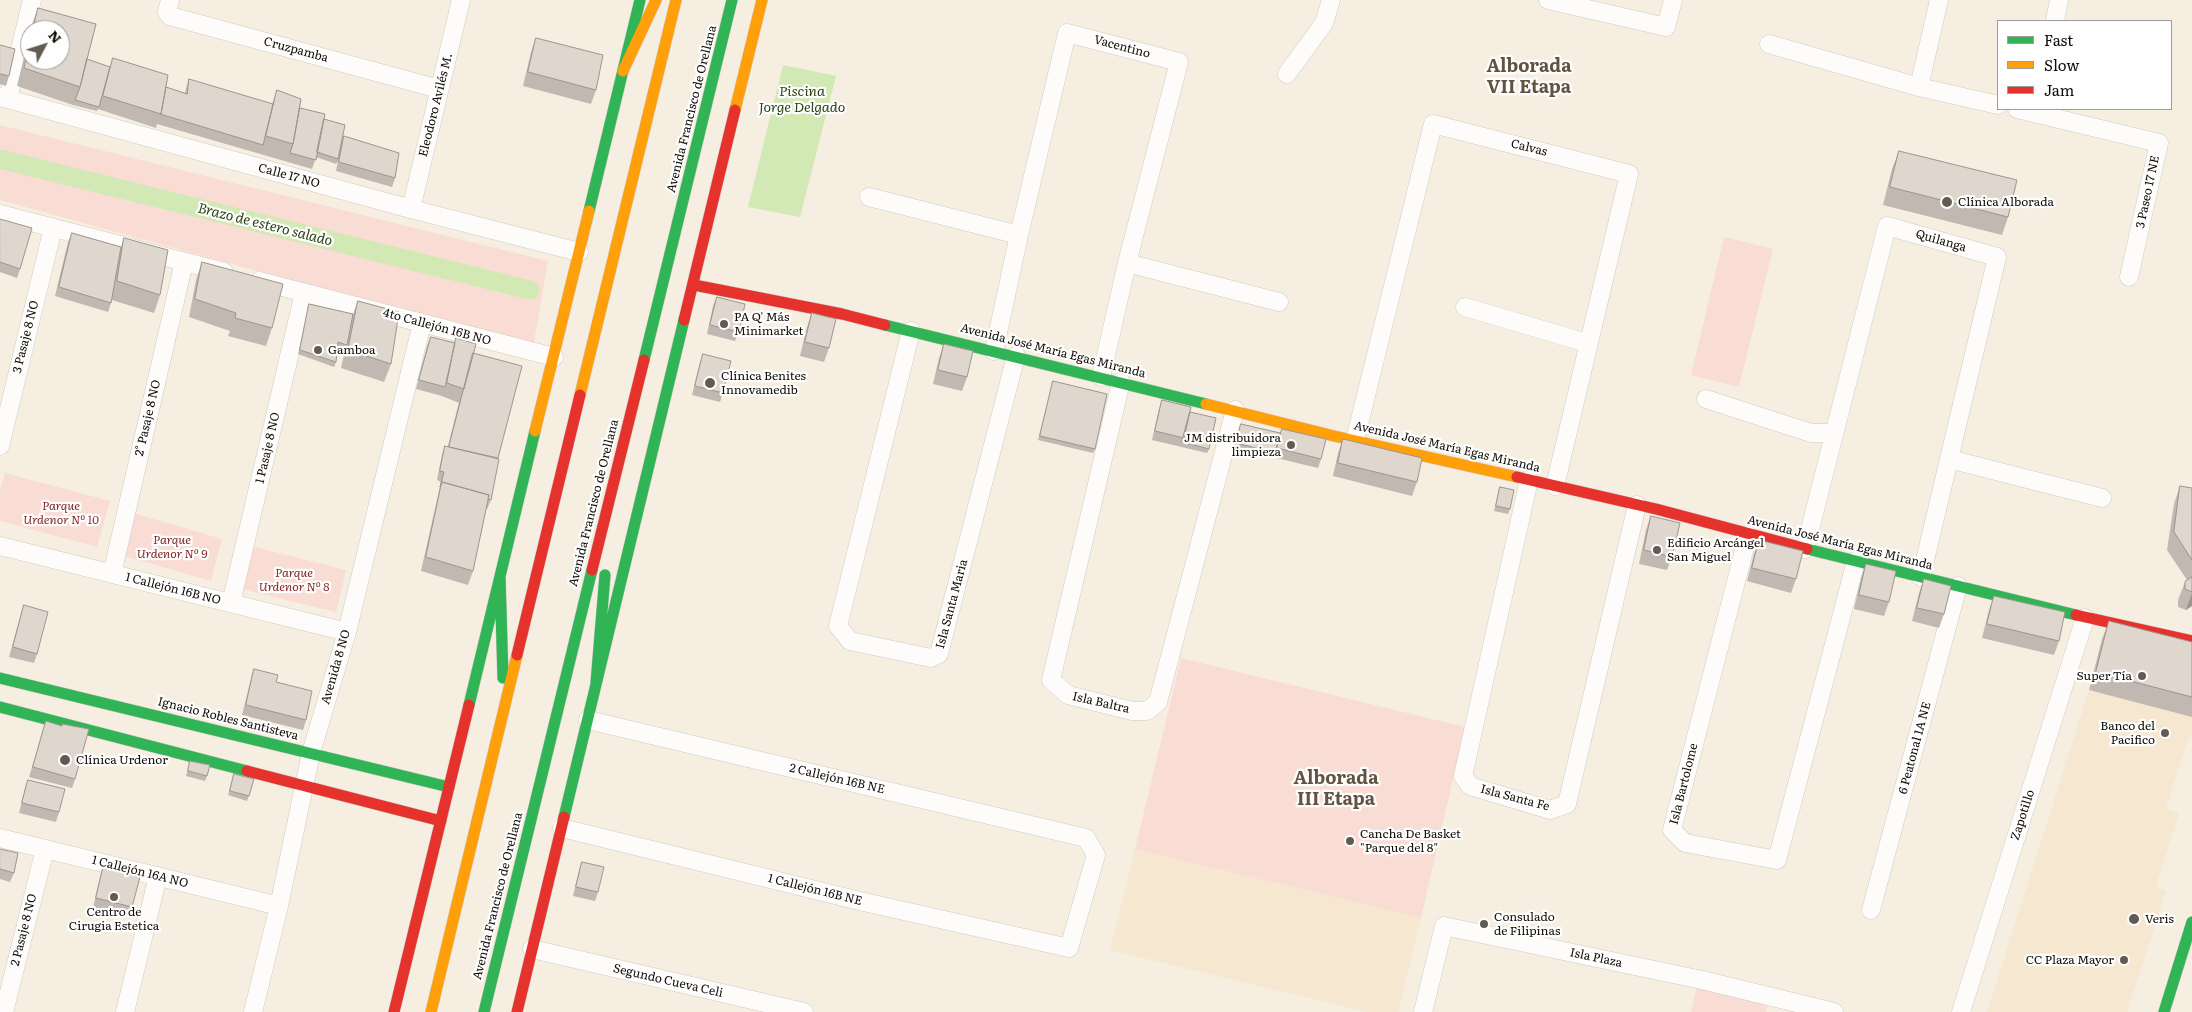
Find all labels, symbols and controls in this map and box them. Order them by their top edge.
north arrow [20,20,70,70]
legend [1997,20,2172,110]
street label: Avenida Francisco de Orellana [664,24,720,194]
text: N [44,25,67,47]
text: Fast [2044,28,2073,51]
street label: Vacentino [1092,33,1152,61]
street label: Cruzpamba [262,34,330,66]
street label: Eleodoro Avilés M. [416,52,456,158]
text: Slow [2044,53,2079,76]
district label: Alborada VII Etapa [1486,56,1572,98]
text: Jam [2044,78,2074,101]
water label: Piscina Jorge Delgado [759,84,845,116]
street label: Calvas [1509,137,1549,159]
street label: 3 Paseo 17 NE [2133,154,2163,230]
street label: Calle 17 NO [257,161,321,191]
marker: Clínica Alborada [1940,195,1954,209]
place label: Clínica Alborada [1958,195,2054,209]
water label: Brazo de estero salado [196,200,334,250]
street label: Quilanga [1914,227,1968,255]
street label: 3 Pasaje 8 NO [10,299,42,375]
street label: 4to Callejón 16B NO [381,306,493,348]
place label: PA Q' Más Minimarket [734,310,803,338]
marker: PA Q' Más Minimarket [718,318,730,330]
street label: Avenida José María Egas Miranda [959,321,1147,381]
place label: Gamboa [328,343,375,357]
marker: Gamboa [312,344,324,356]
place label: Clínica Benites Innovamedib [721,369,806,397]
marker: Clínica Benites Innovamedib [703,376,717,390]
street label: 2° Pasaje 8 NO [132,378,164,458]
street label: 1 Pasaje 8 NO [253,411,283,485]
street label: Avenida Francisco de Orellana [566,418,622,588]
street label: Avenida José María Egas Miranda [1353,419,1541,475]
place label: JM distribuidora limpieza [1184,431,1281,459]
marker: JM distribuidora limpieza [1285,439,1297,451]
park label: Parque Urdenor Nº 10 [23,499,99,527]
street label: Avenida José María Egas Miranda [1746,513,1934,573]
park label: Parque Urdenor Nº 9 [137,533,207,561]
place label: Edificio Arcángel San Miguel [1667,536,1764,564]
marker: Edificio Arcángel San Miguel [1651,544,1663,556]
street label: Isla Santa Maria [933,558,971,650]
park label: Parque Urdenor Nº 8 [259,566,329,594]
street label: 1 Callejón 16B NO [124,570,222,608]
street label: Avenida 8 NO [318,628,354,706]
place label: Super Tía [2077,669,2132,683]
marker: Super Tía [2136,670,2148,682]
street label: Isla Baltra [1071,689,1131,717]
street label: Ignacio Robles Santisteva [156,695,300,743]
street label: 6 Peatonal 1A NE [1896,700,1934,796]
place label: Banco del Pacifico [2100,719,2155,747]
marker: Banco del Pacifico [2159,727,2171,739]
street label: Isla Bartolome [1667,742,1701,826]
marker: Clínica Urdenor [58,753,72,767]
place label: Clínica Urdenor [76,753,168,767]
street label: 2 Callejón 16B NE [788,761,886,797]
district label: Alborada III Etapa [1293,768,1379,811]
street label: Isla Santa Fe [1479,782,1551,814]
street label: Zapotillo [2008,788,2038,842]
street label: Avenida Francisco de Orellana [470,811,526,981]
place label: Cancha De Basket "Parque del 8" [1360,827,1461,855]
marker: Cancha De Basket "Parque del 8" [1344,835,1356,847]
street label: 1 Callejón 16A NO [90,853,190,891]
street label: 1 Callejón 16B NE [766,871,864,909]
marker: Centro de Cirugia Estetica [108,891,120,903]
street label: 2 Pasaje 8 NO [8,892,40,968]
place label: Centro de Cirugia Estetica [69,905,159,933]
place label: Consulado de Filipinas [1494,910,1560,938]
marker: Veris [2127,912,2141,926]
place label: Veris [2145,912,2174,926]
marker: Consulado de Filipinas [1478,918,1490,930]
street label: Isla Plaza [1568,945,1624,971]
place label: CC Plaza Mayor [2026,953,2114,967]
marker: CC Plaza Mayor [2118,954,2130,966]
street label: Segundo Cueva Celi [612,961,724,1001]

